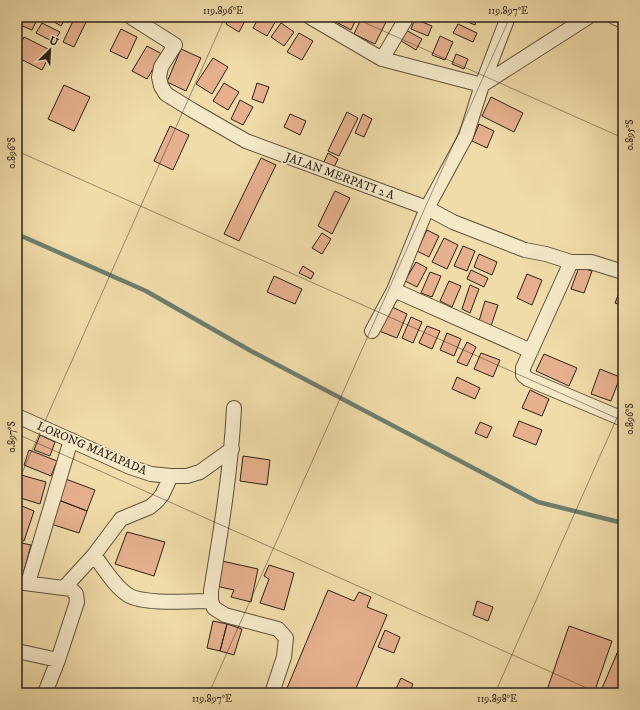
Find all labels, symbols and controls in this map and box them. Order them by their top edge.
text: 119.896°E [203,5,243,17]
text: 119.897°E [488,5,528,17]
north arrow [30,30,70,70]
text: U [47,34,61,50]
text: 0.895°S [624,119,636,151]
text: 0.896°S [6,137,18,169]
street label: JALAN MERPATI 2 A [282,149,397,203]
text: 0.896°S [624,403,636,435]
street label: LORONG MAYAPADA [35,419,149,479]
text: 0.897°S [6,421,18,453]
text: 119.897°E [192,693,232,705]
text: 119.898°E [477,693,517,705]

